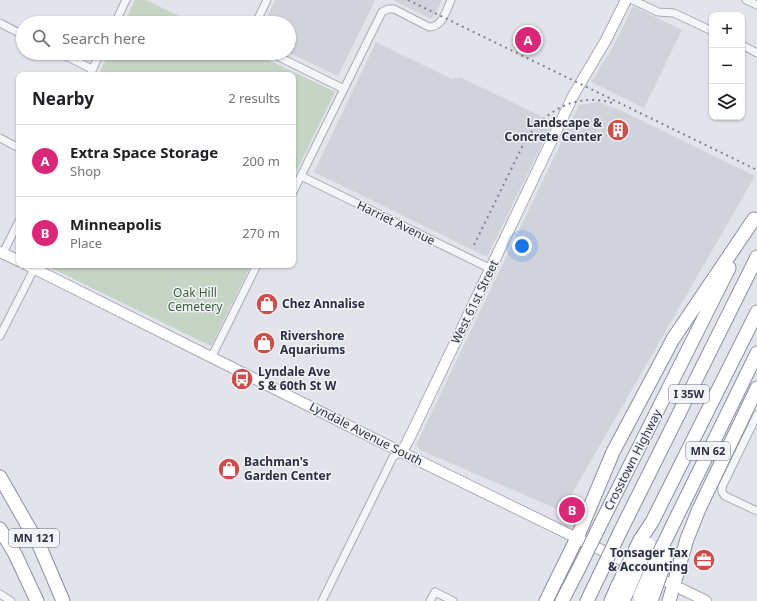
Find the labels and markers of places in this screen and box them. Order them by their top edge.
pin: A [515,25,541,55]
place label: Landscape & Concrete Center [505,114,603,145]
building icon: Landscape & Concrete Center [605,117,631,143]
shop icon: Chez Annalise [254,291,280,317]
place label: Chez Annalise [282,295,365,312]
place label: Rivershore Aquariums [280,327,345,358]
shop icon: Rivershore Aquariums [251,330,277,356]
place label: Lyndale Ave S & 60th St W [258,363,337,394]
bus stop icon: Lyndale Ave S & 60th St W [229,366,255,392]
place label: Bachman's Garden Center [244,453,332,484]
shop icon: Bachman's Garden Center [216,456,242,482]
pin: B [559,495,585,525]
place label: Tonsager Tax & Accounting [608,544,688,575]
office icon: Tonsager Tax & Accounting [691,547,717,573]

